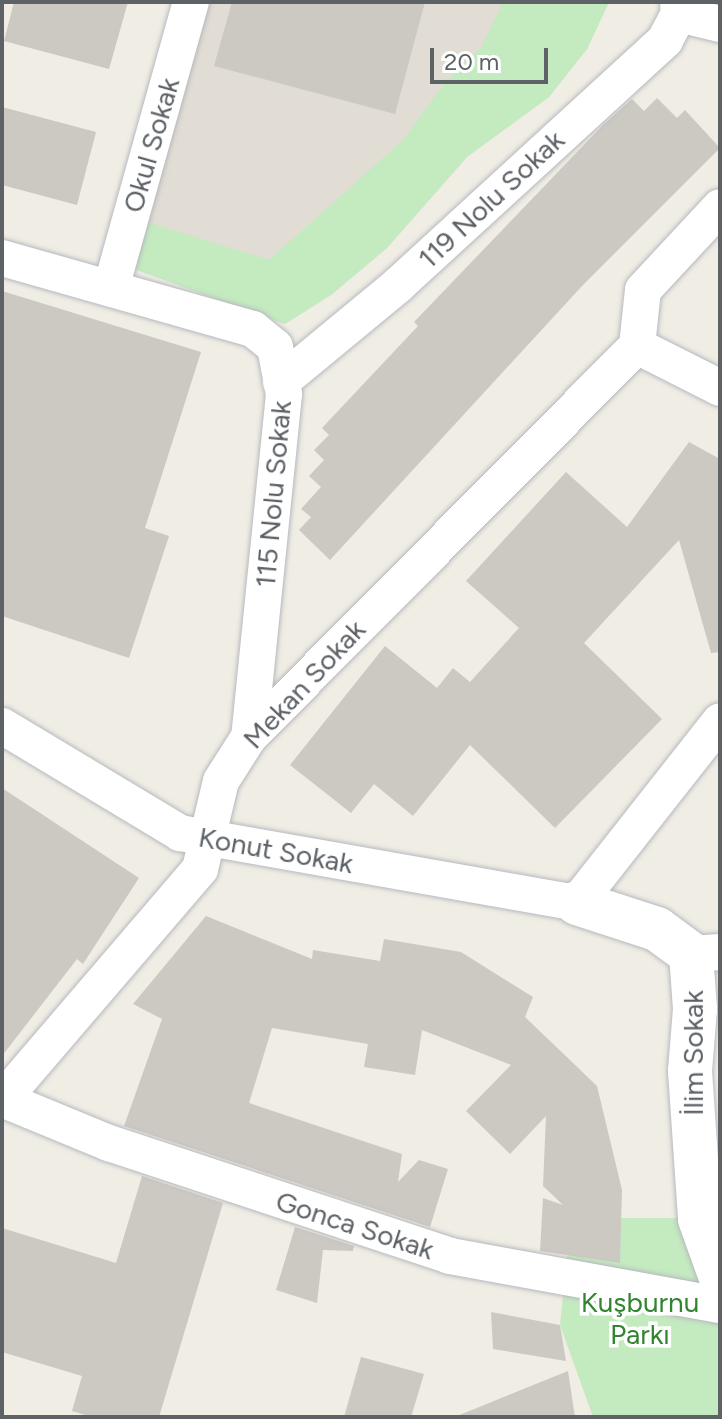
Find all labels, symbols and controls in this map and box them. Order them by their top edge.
scale bar [434,32,552,82]
text: 20 m [444,47,499,76]
street label: Okul Sokak [116,74,186,216]
street label: 119 Nolu Sokak [411,123,571,275]
street label: 115 Nolu Sokak [248,399,298,589]
street label: Mekan Sokak [236,613,372,755]
street label: Konut Sokak [196,820,356,880]
street label: İlim Sokak [676,990,710,1116]
street label: Gonca Sokak [272,1184,438,1266]
park label: Kuşburnu Parkı [581,1285,699,1351]

